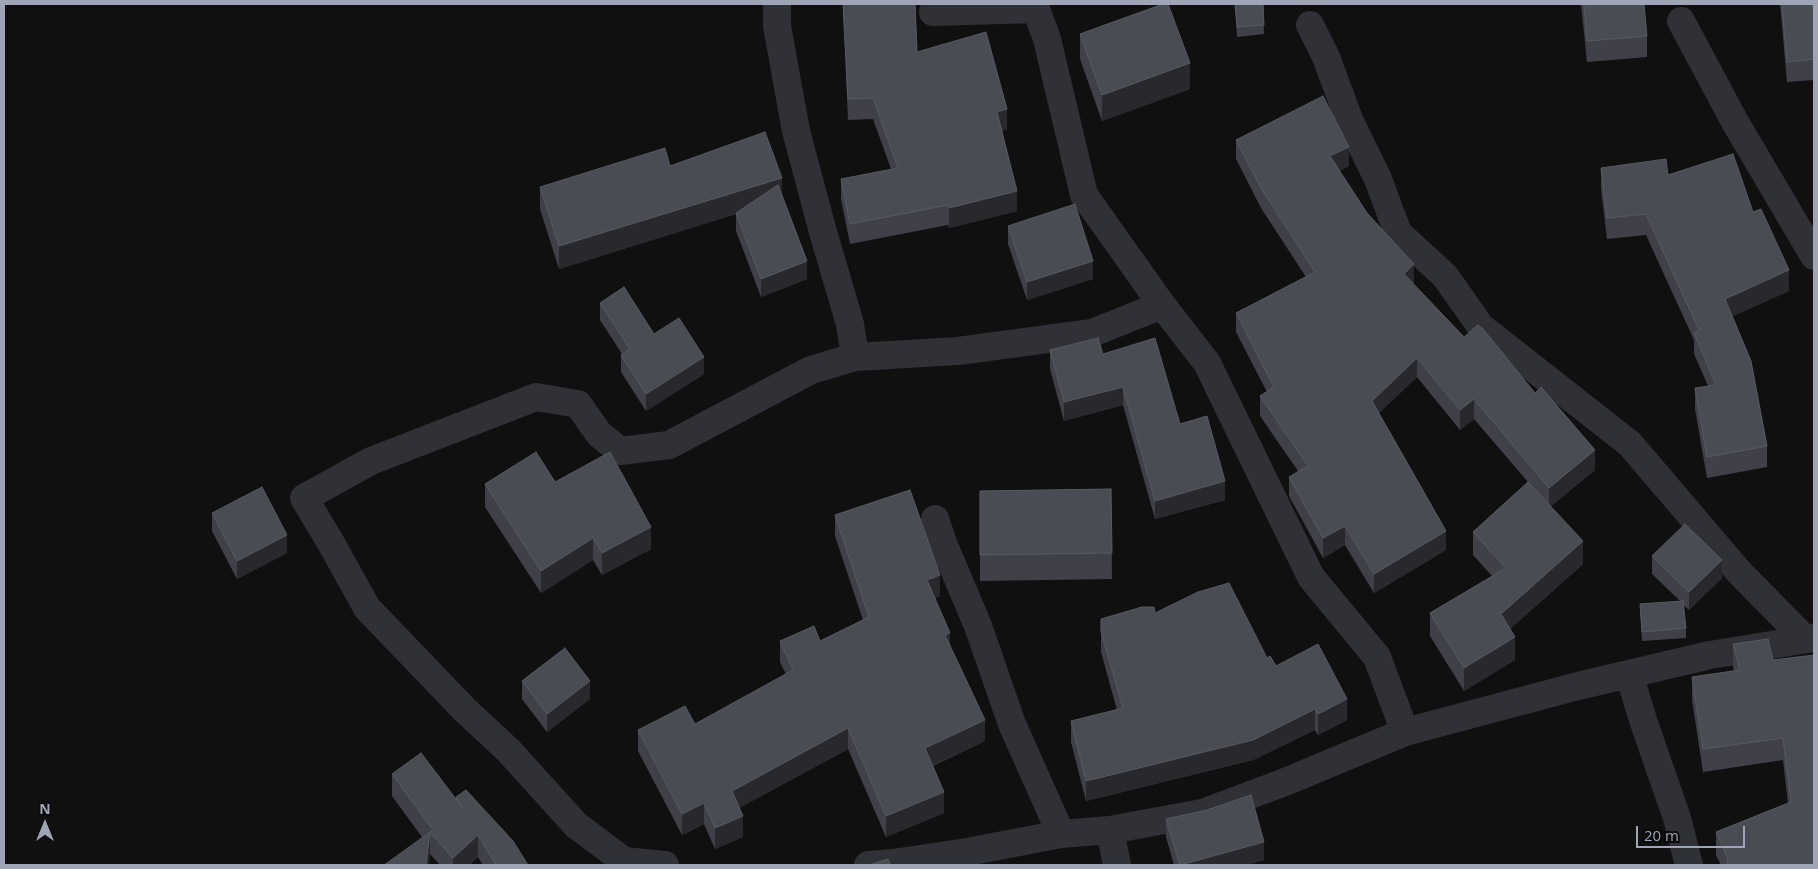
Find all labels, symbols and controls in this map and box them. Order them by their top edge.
north arrow [20,799,70,849]
text: N [39,799,51,818]
scale bar [1638,816,1747,848]
text: 20 m [1644,825,1679,845]

